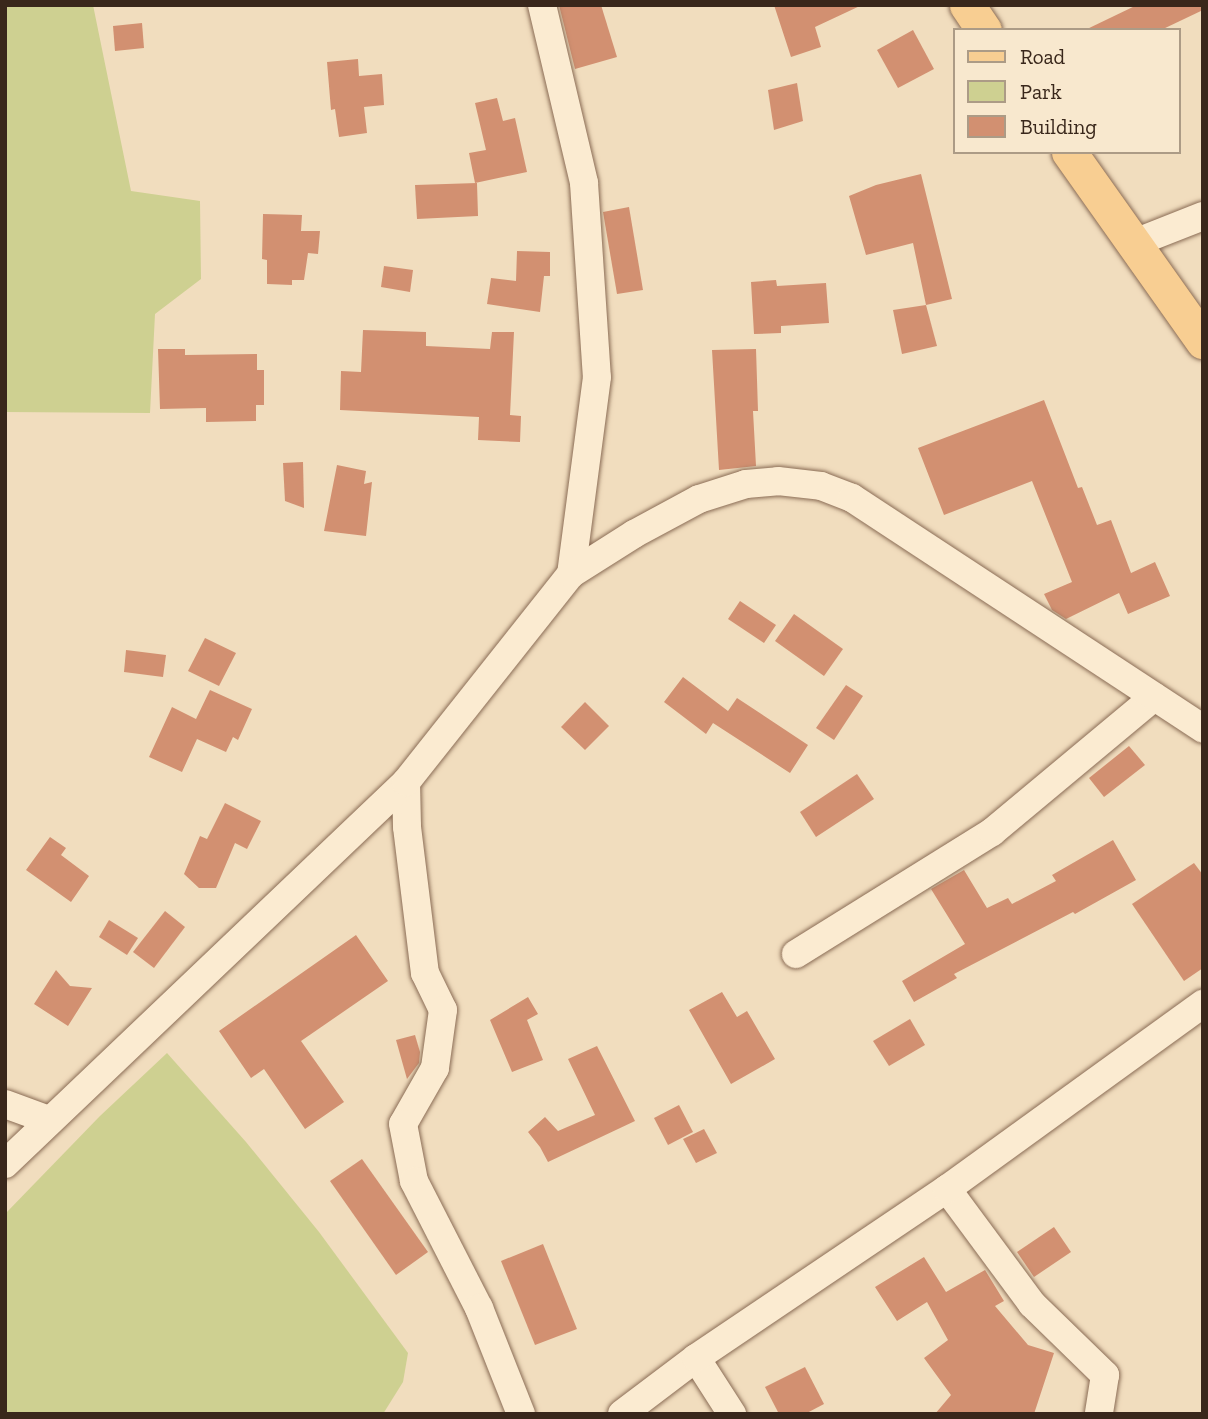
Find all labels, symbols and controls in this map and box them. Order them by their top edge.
legend [953,28,1180,154]
text: Road [1020,44,1065,69]
text: Park [1020,79,1062,104]
text: Building [1020,114,1097,139]

